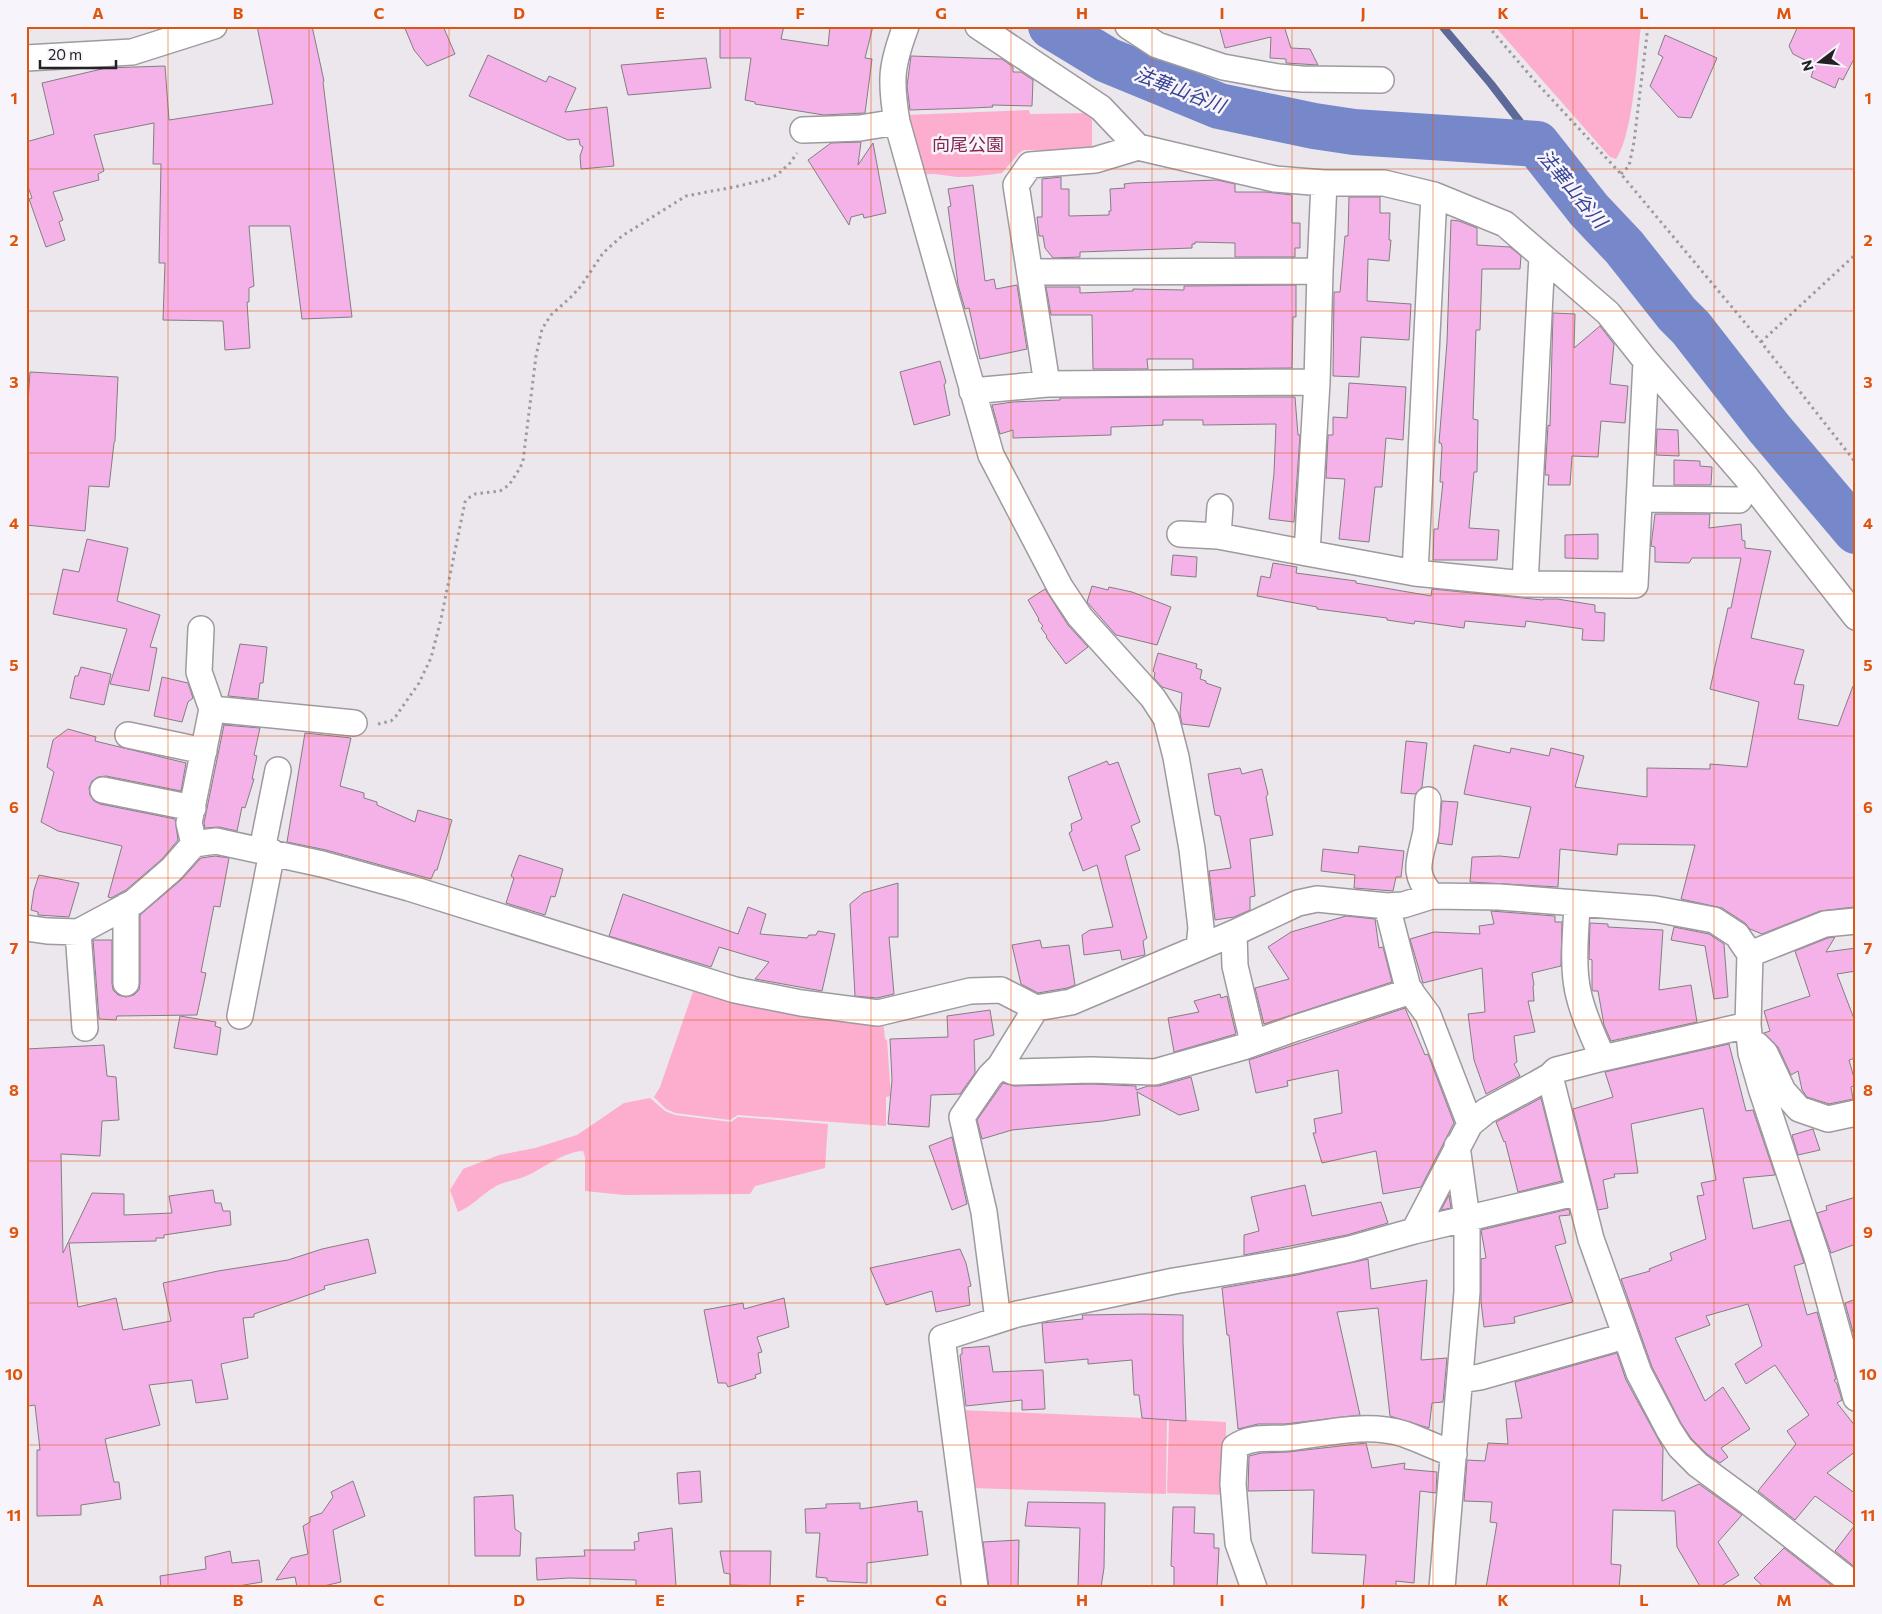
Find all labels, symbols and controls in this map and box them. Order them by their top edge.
text: A [92,3,104,22]
text: B [233,3,244,22]
text: C [374,3,385,22]
text: D [513,3,525,22]
text: E [655,3,665,22]
text: F [795,3,805,22]
text: G [935,3,947,22]
text: H [1076,3,1088,22]
text: I [1219,3,1225,22]
text: J [1360,3,1366,22]
text: K [1497,3,1509,22]
text: L [1639,3,1649,22]
text: M [1776,3,1792,22]
scale bar [40,38,116,70]
north arrow [1794,38,1844,88]
text: 20 m [48,45,82,63]
text: N [1797,58,1817,73]
water label: 法華山谷川 [1132,61,1230,117]
text: 1 [10,88,18,107]
text: 1 [1864,88,1872,107]
park label: 向尾公園 [932,133,1004,155]
water label: 法華山谷川 [1534,144,1614,233]
text: 2 [9,230,19,249]
text: 2 [1863,230,1873,249]
text: 3 [9,372,19,391]
text: 3 [1863,372,1873,391]
text: 4 [9,513,19,532]
text: 4 [1863,513,1873,532]
text: 5 [9,655,19,674]
text: 5 [1863,655,1873,674]
text: 6 [9,797,19,816]
text: 6 [1863,797,1873,816]
text: 7 [10,938,19,957]
text: 7 [1864,938,1873,957]
text: 8 [9,1080,19,1099]
text: 8 [1863,1080,1873,1099]
text: 9 [9,1222,19,1241]
text: 9 [1863,1222,1873,1241]
text: 10 [5,1364,23,1383]
text: 10 [1859,1364,1877,1383]
text: 11 [7,1505,21,1524]
text: 11 [1861,1505,1875,1524]
text: A [92,1590,104,1609]
text: B [233,1590,244,1609]
text: C [374,1590,385,1609]
text: D [513,1590,525,1609]
text: E [655,1590,665,1609]
text: F [795,1590,805,1609]
text: G [935,1590,947,1609]
text: H [1076,1590,1088,1609]
text: I [1219,1590,1225,1609]
text: J [1360,1590,1366,1609]
text: K [1497,1590,1509,1609]
text: L [1639,1590,1649,1609]
text: M [1776,1590,1792,1609]

